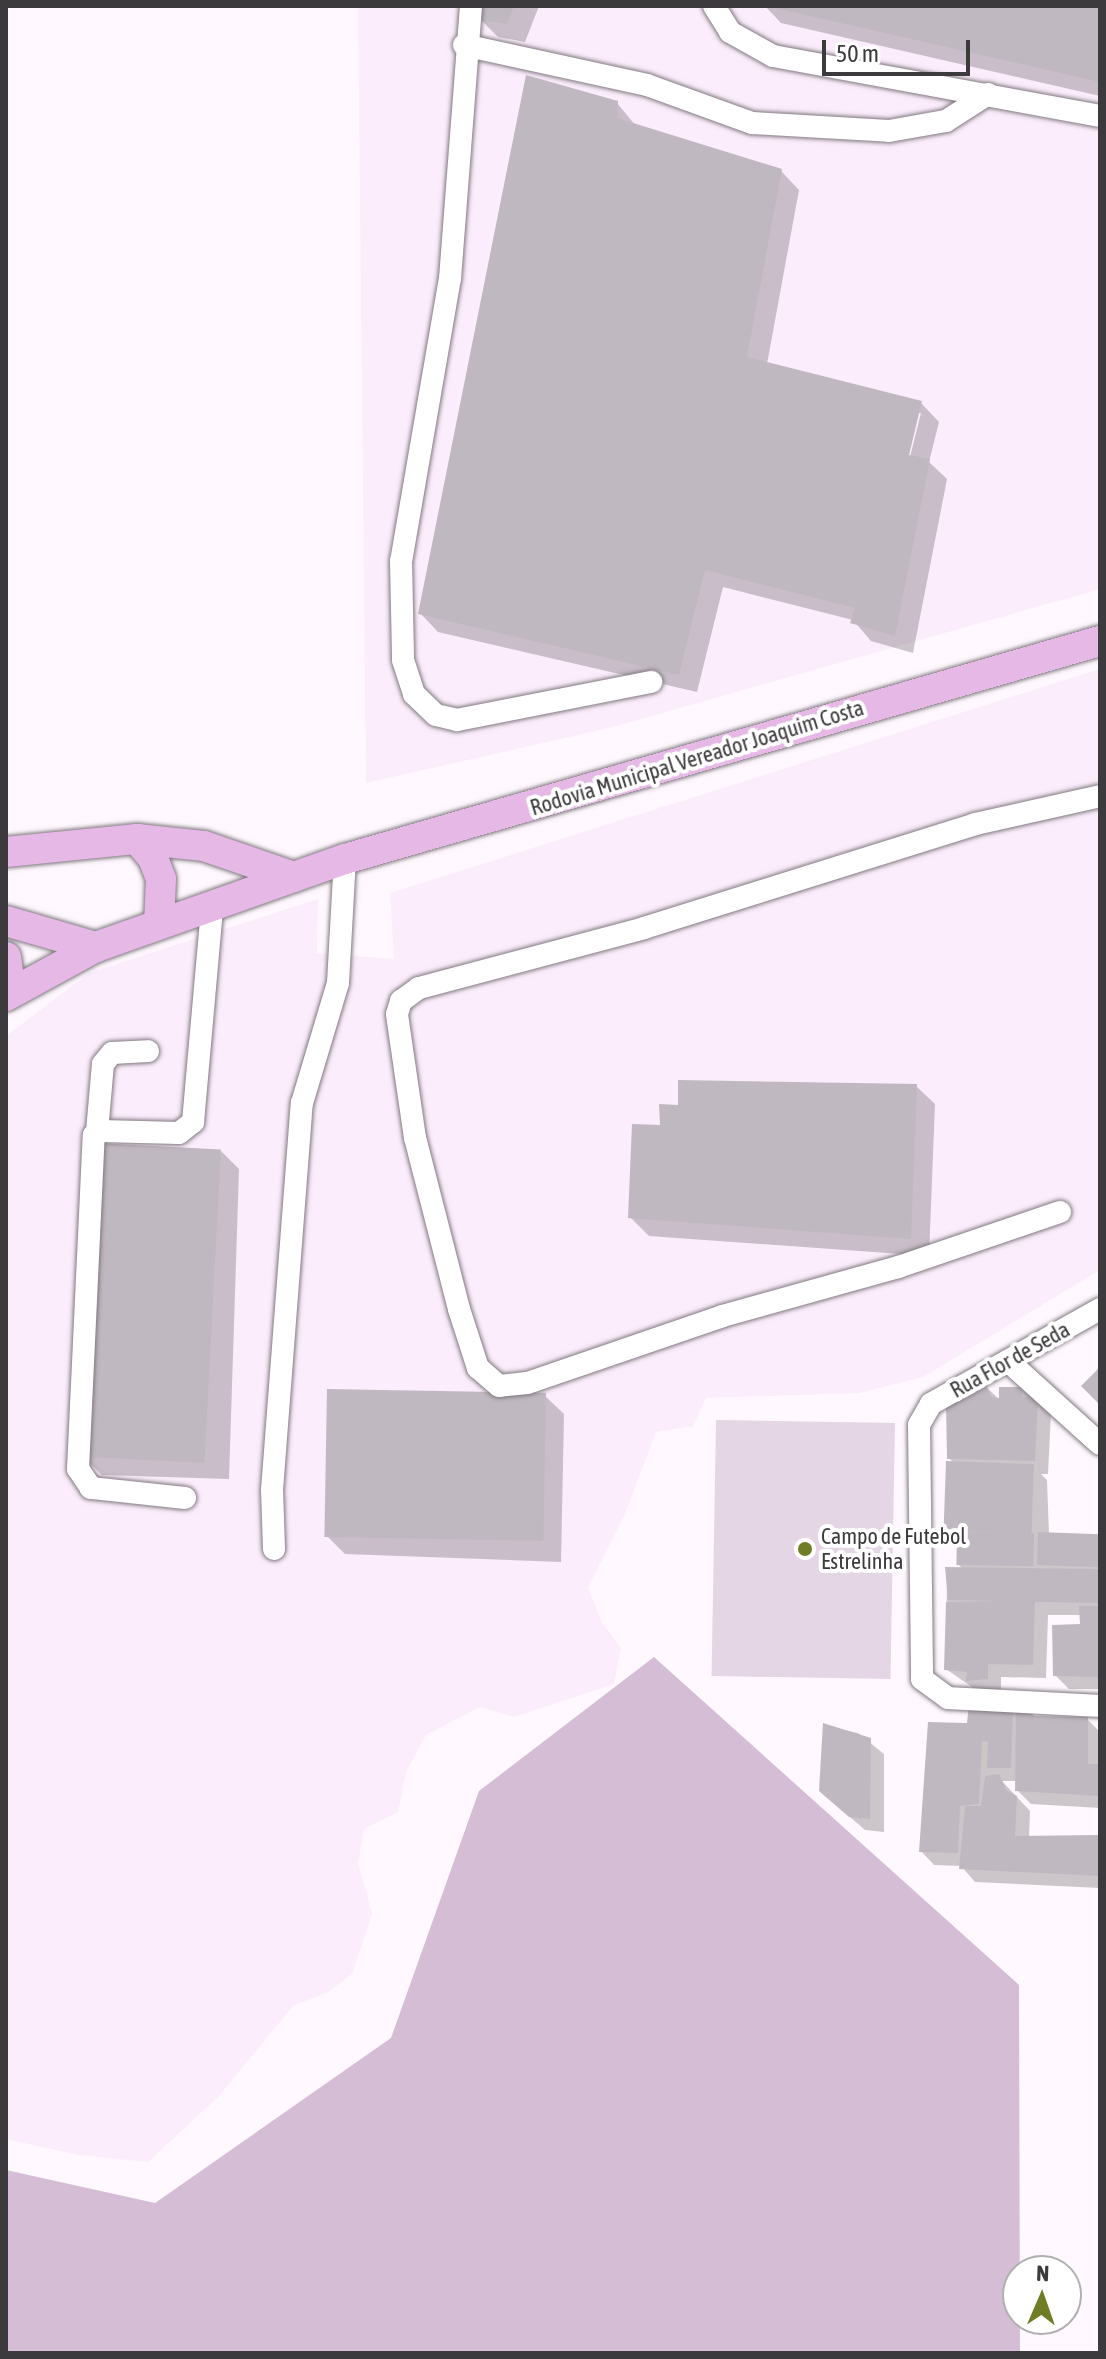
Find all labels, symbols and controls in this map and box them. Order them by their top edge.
scale bar [826,24,974,74]
text: 50 m [836,40,879,67]
street label: Rodovia Municipal Vereador Joaquim Costa [527,695,867,821]
street label: Rua Flor de Seda [946,1316,1074,1404]
place label: Campo de Futebol Estrelinha [821,1523,966,1574]
marker: Campo de Futebol Estrelinha [796,1540,814,1558]
north arrow [1002,2255,1082,2335]
text: N [1036,2260,1050,2286]

